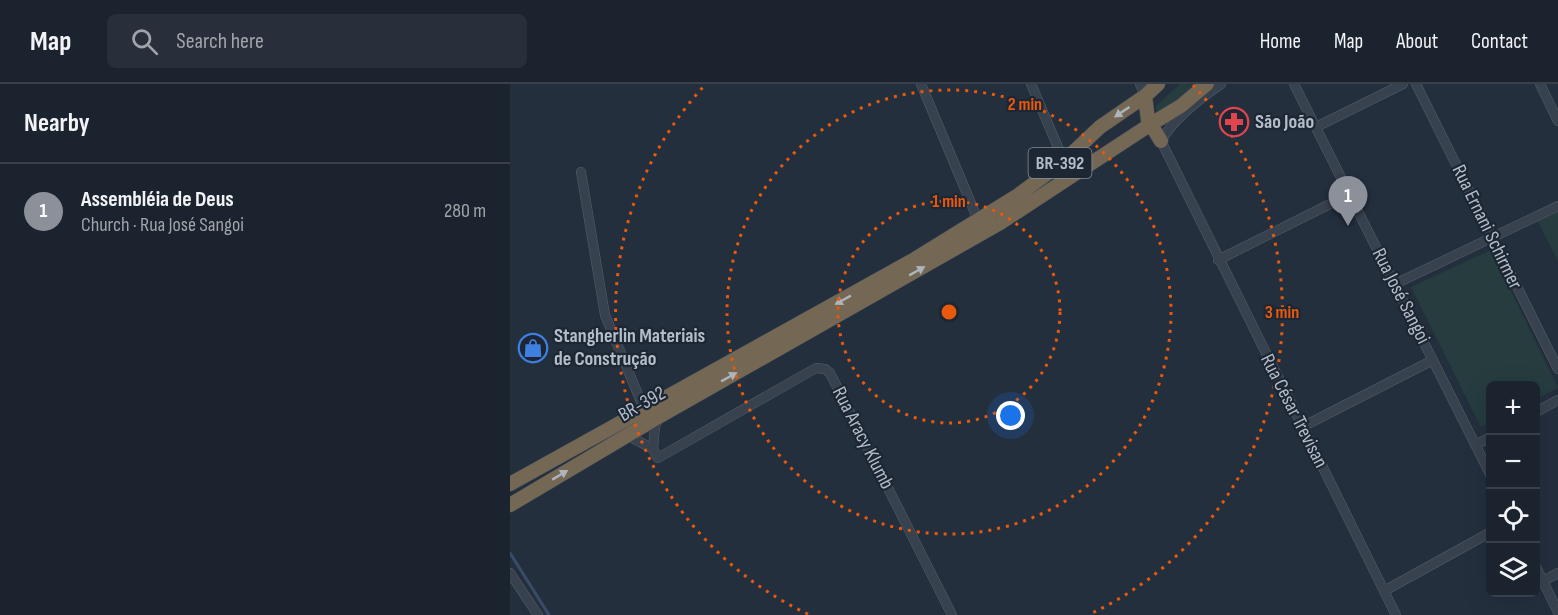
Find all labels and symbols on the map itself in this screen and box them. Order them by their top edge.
text: 2 min [1008,94,1042,115]
one-way arrow [1114,106,1131,117]
pharmacy icon: São João [1218,106,1250,138]
place label: São João [1255,110,1314,134]
road number: BR-392 [1028,148,1092,178]
street label: Rua Ernani Schirmer [1447,161,1528,293]
pin: 1 [1328,176,1368,226]
text: 1 min [932,191,966,212]
street label: Rua José Sangoi [1367,244,1435,348]
one-way arrow [909,266,926,276]
one-way arrow [835,294,851,305]
centre of rings [939,302,959,322]
text: 3 min [1265,302,1299,323]
place label: Stangherlin Materiais de Construção [554,324,705,371]
shop icon: Stangherlin Materiais de Construção [517,332,549,364]
street label: Rua César Trevisan [1255,350,1333,472]
one-way arrow [720,372,737,382]
street label: BR-392 [614,381,670,427]
street label: Rua Aracy Klumb [827,383,899,493]
your location [996,401,1025,430]
one-way arrow [552,470,568,481]

